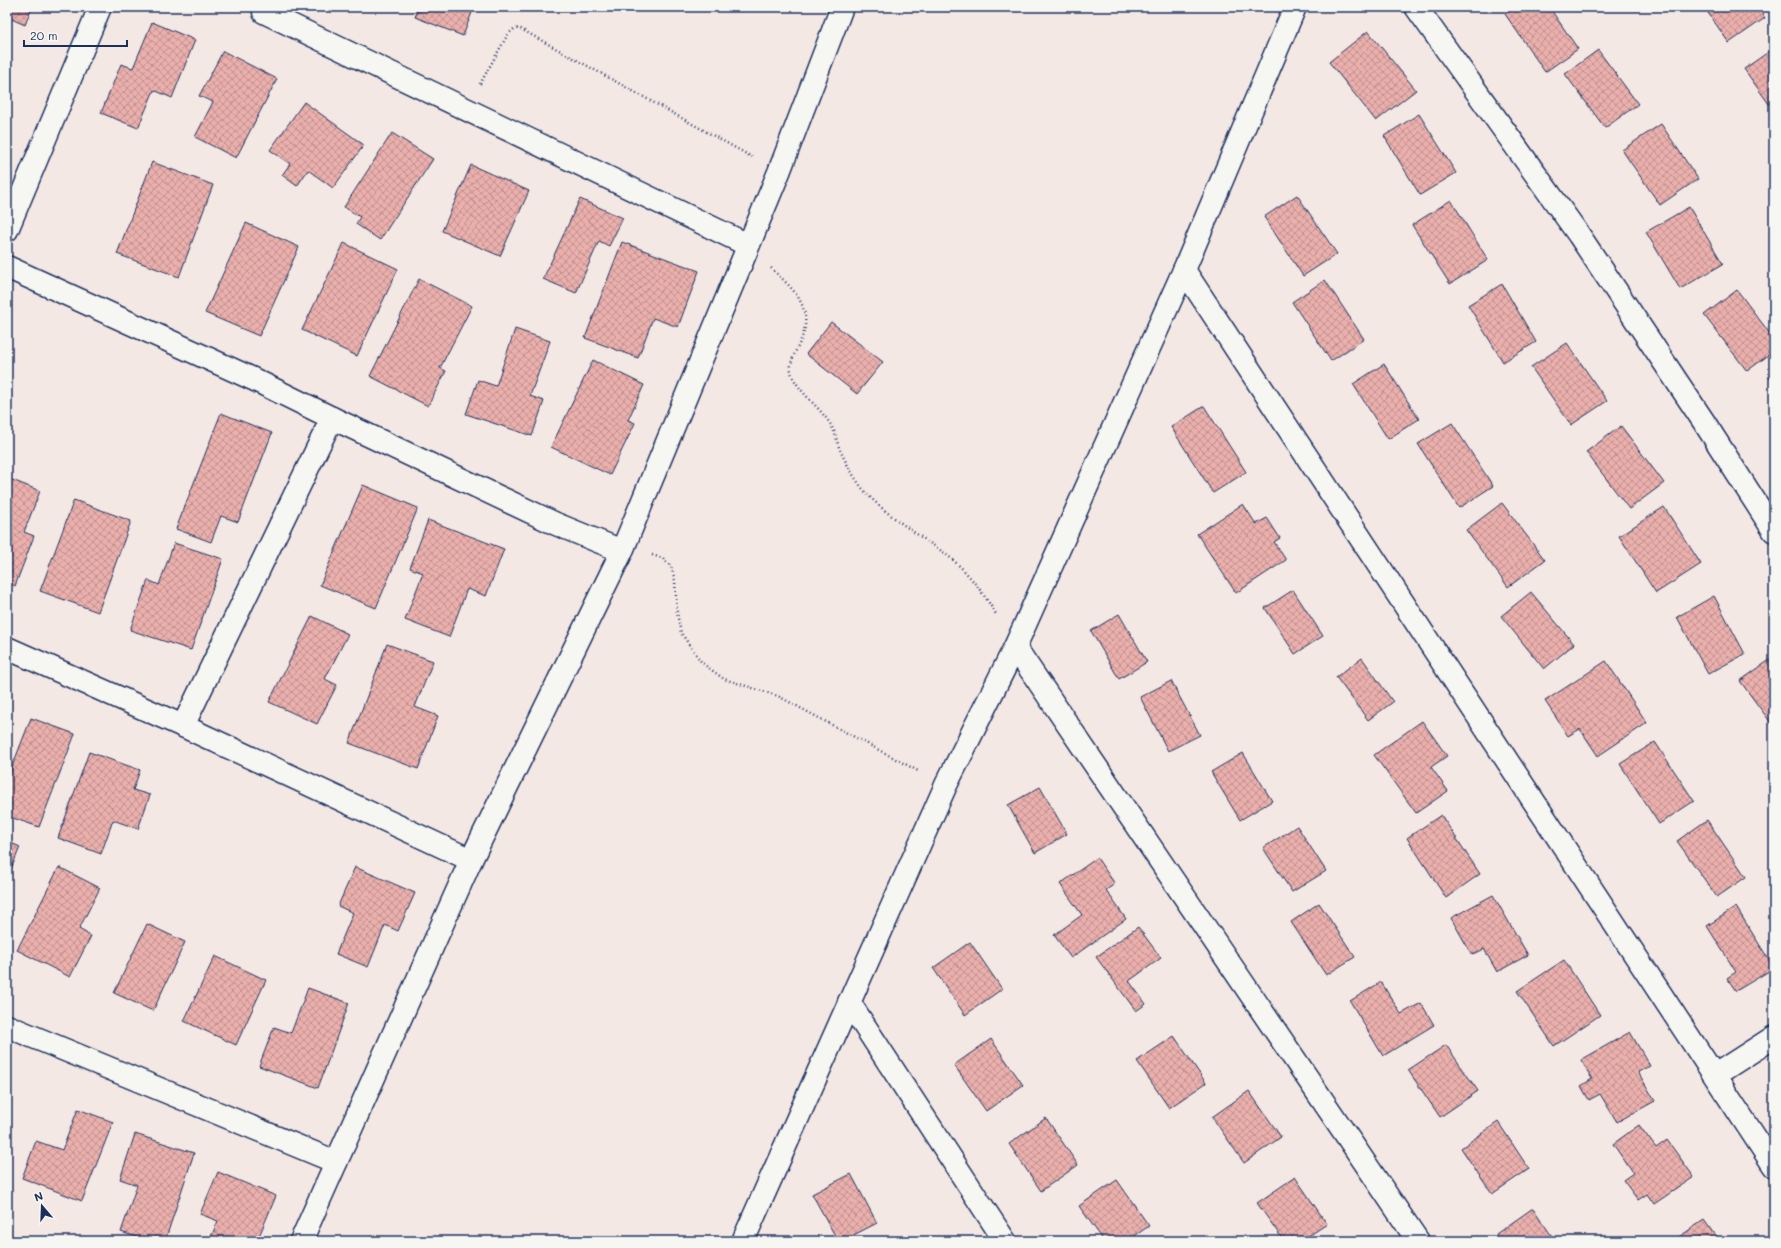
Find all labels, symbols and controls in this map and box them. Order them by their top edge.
scale bar [24,22,127,48]
text: 20 m [30,27,58,43]
north arrow [22,1186,62,1226]
text: N [32,1188,45,1205]

